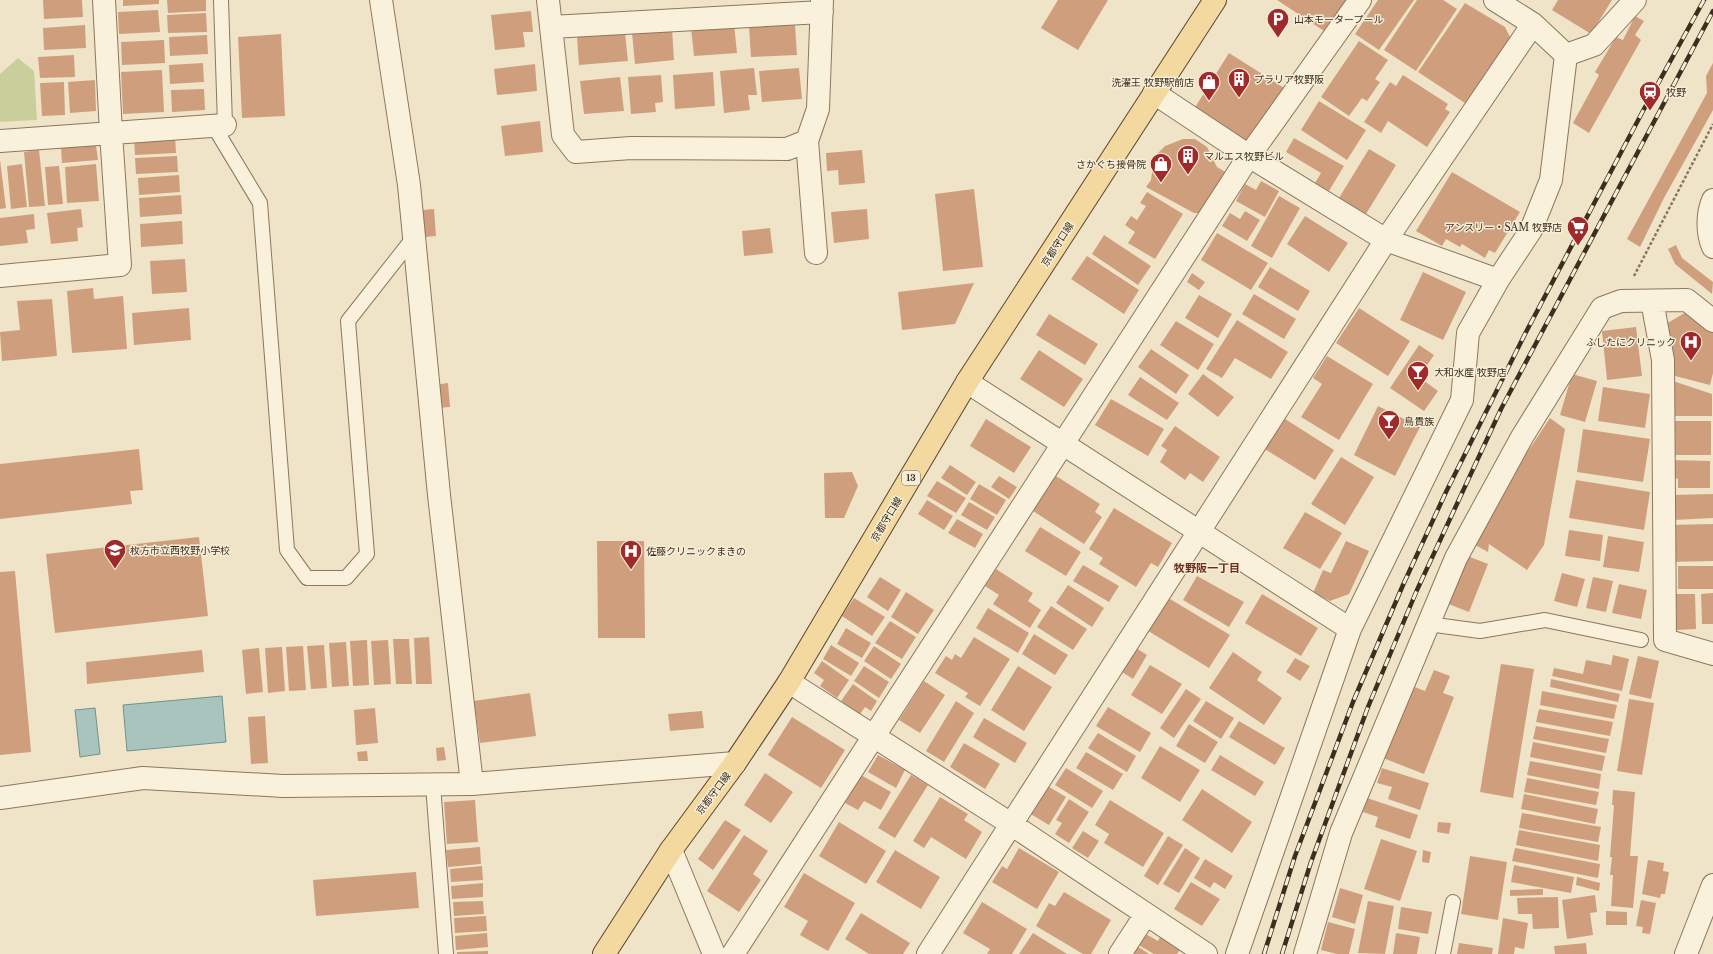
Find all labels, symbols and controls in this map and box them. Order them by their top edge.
parking icon: 山本モータープール [1265,6,1291,39]
place label: 山本モータープール [1294,13,1383,26]
building icon: プラリア牧野阪 [1226,66,1252,99]
shop icon: 洗濯王 牧野駅前店 [1196,69,1222,102]
place label: プラリア牧野阪 [1254,73,1324,86]
place label: 洗濯王 牧野駅前店 [1111,76,1194,89]
station icon: 牧野 [1637,79,1663,112]
place label: 牧野 [1666,86,1686,99]
building icon: マルエス牧野ビル [1175,143,1201,176]
place label: マルエス牧野ビル [1204,150,1284,163]
shop icon: さかぐち接骨院 [1148,151,1174,184]
place label: さかぐち接骨院 [1076,158,1146,171]
supermarket icon: アンスリー・SAM 牧野店 [1565,214,1591,247]
street label: 京都守口線 [1038,220,1076,269]
place label: アンスリー・SAM 牧野店 [1445,221,1562,234]
hospital icon: ふしたにクリニック [1678,329,1704,362]
place label: ふしたにクリニック [1586,336,1676,349]
bar icon: 大和水産 牧野店 [1405,359,1431,392]
place label: 大和水産 牧野店 [1434,366,1507,379]
bar icon: 鳥貴族 [1376,408,1402,441]
place label: 鳥貴族 [1404,415,1435,428]
road number: 13 [902,471,920,485]
street label: 京都守口線 [868,494,905,544]
school or university icon: 枚方市立西牧野小学校 [102,537,128,570]
hospital icon: 佐藤クリニックまきの [618,538,644,571]
place label: 枚方市立西牧野小学校 [130,544,230,557]
place label: 佐藤クリニックまきの [646,545,746,558]
district label: 牧野阪一丁目 [1173,561,1240,575]
street label: 京都守口線 [693,769,734,817]

